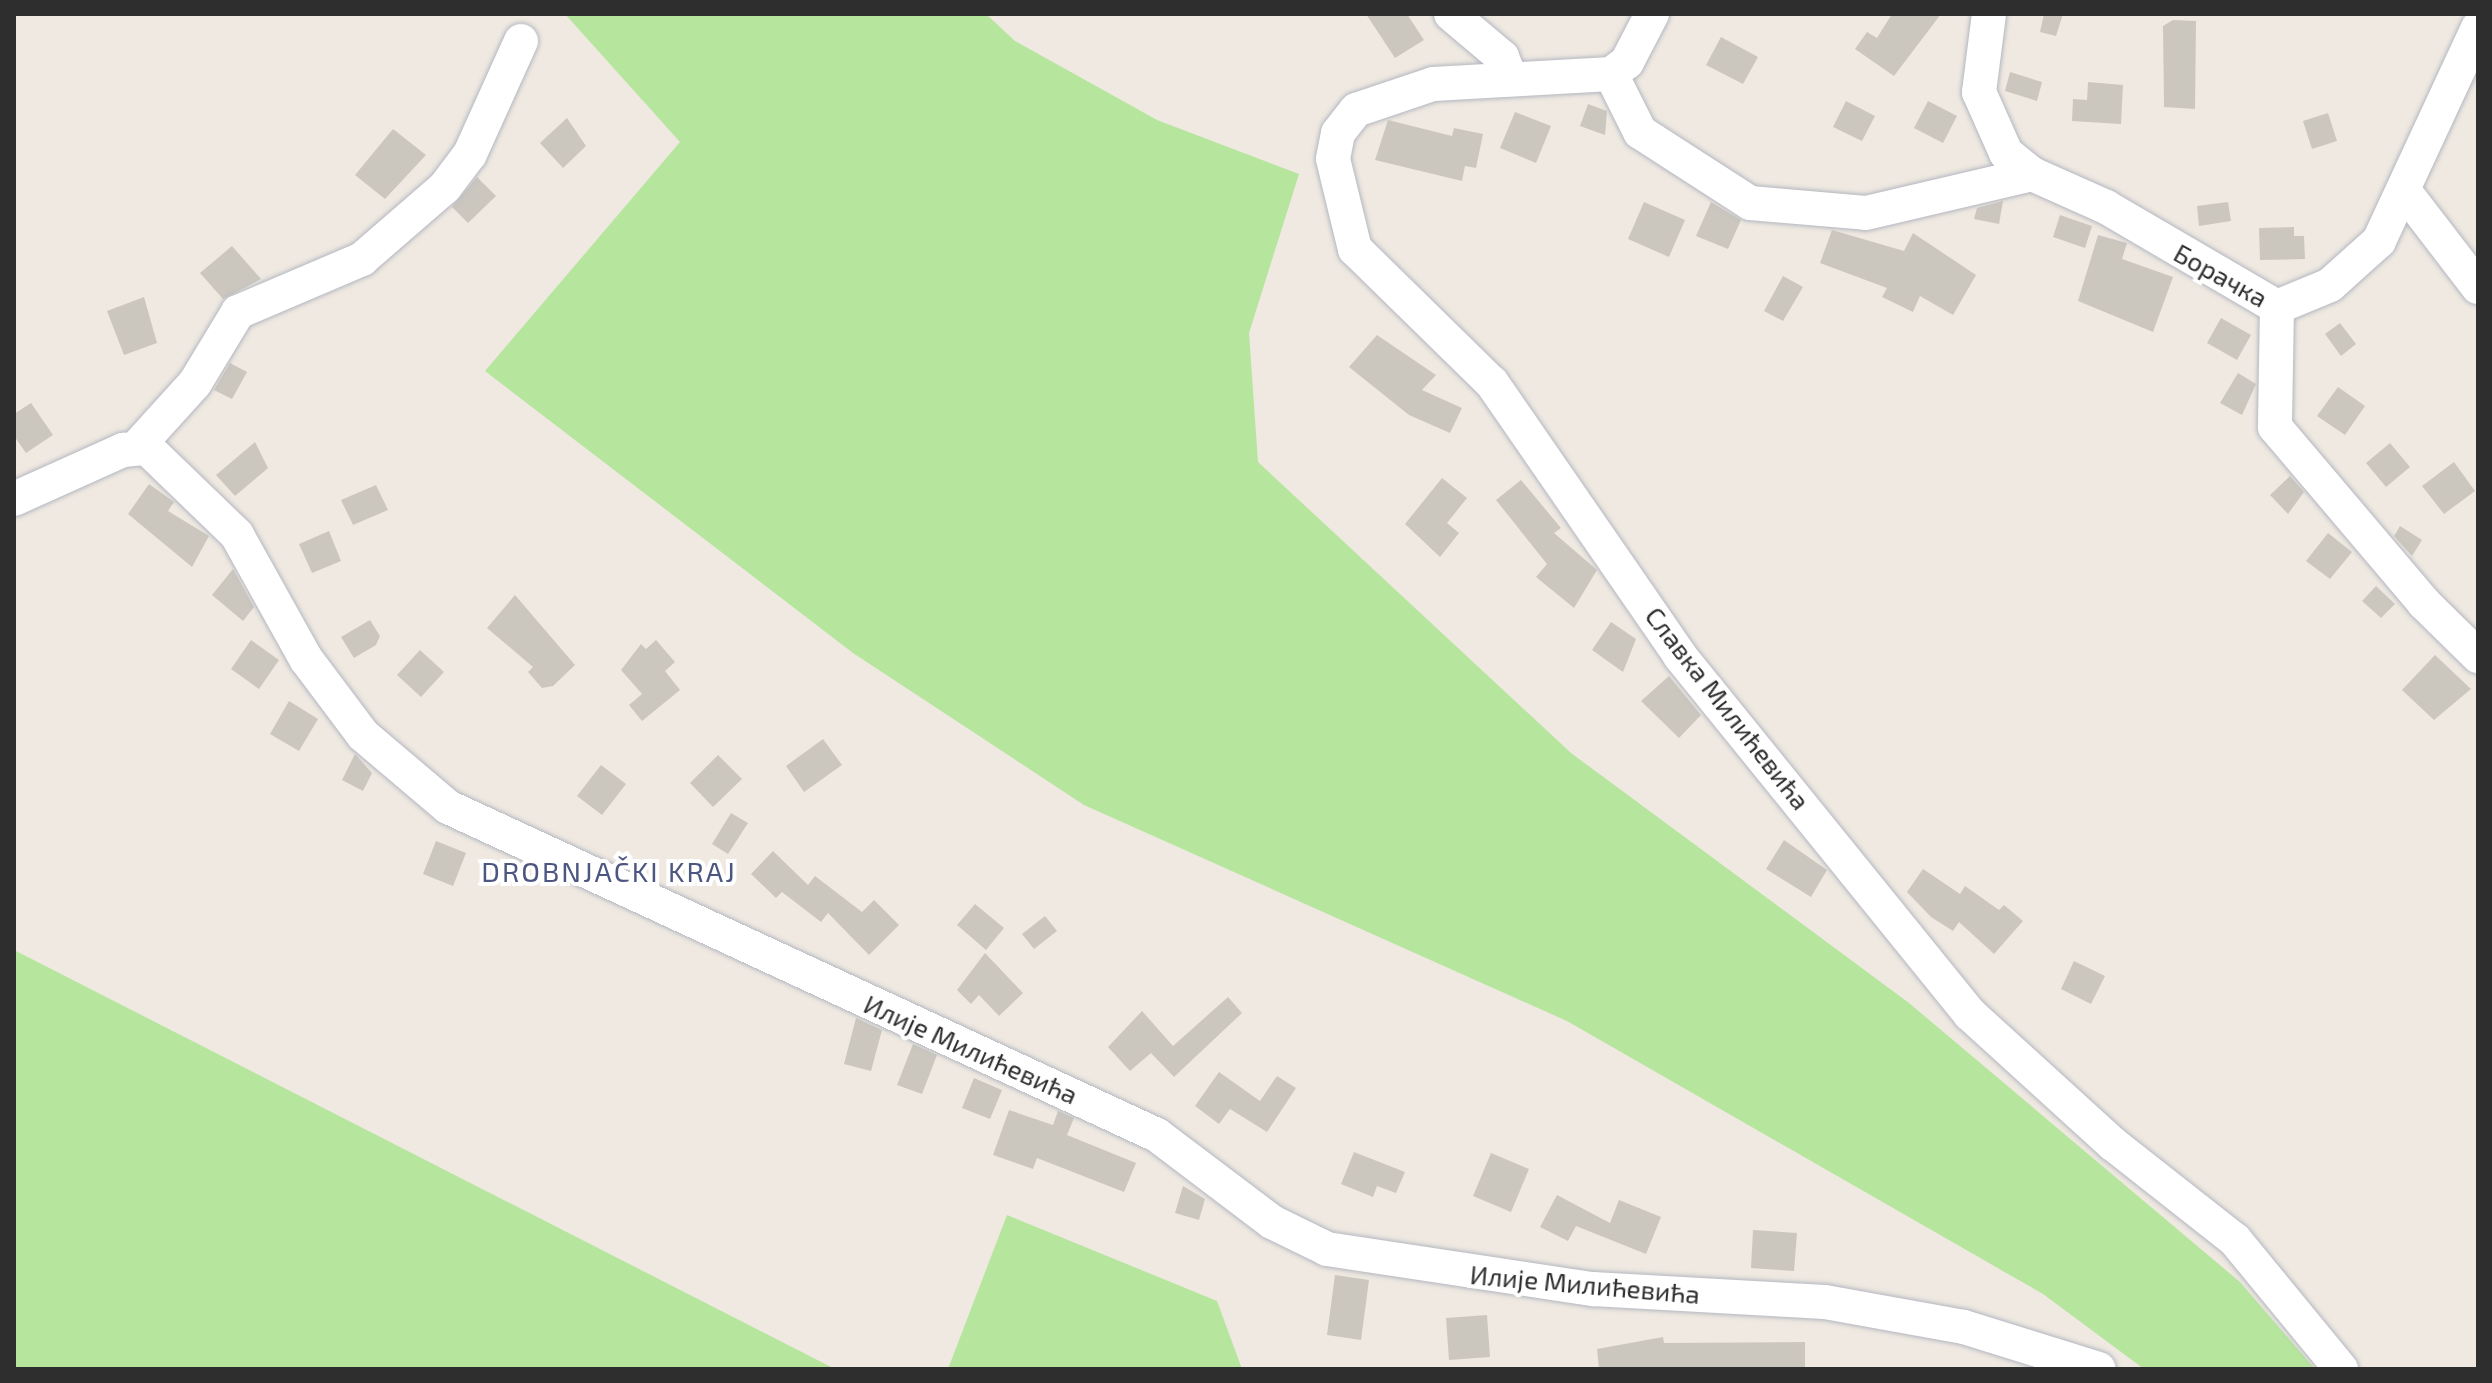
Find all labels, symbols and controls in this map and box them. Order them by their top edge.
street label: Борачка [2169,237,2273,313]
street label: Славка Милићевића [1639,600,1817,816]
district label: DROBNJAČKI KRAJ [481,854,737,888]
street label: Илије Милићевића [859,988,1083,1110]
street label: Илије Милићевића [1469,1258,1701,1310]

